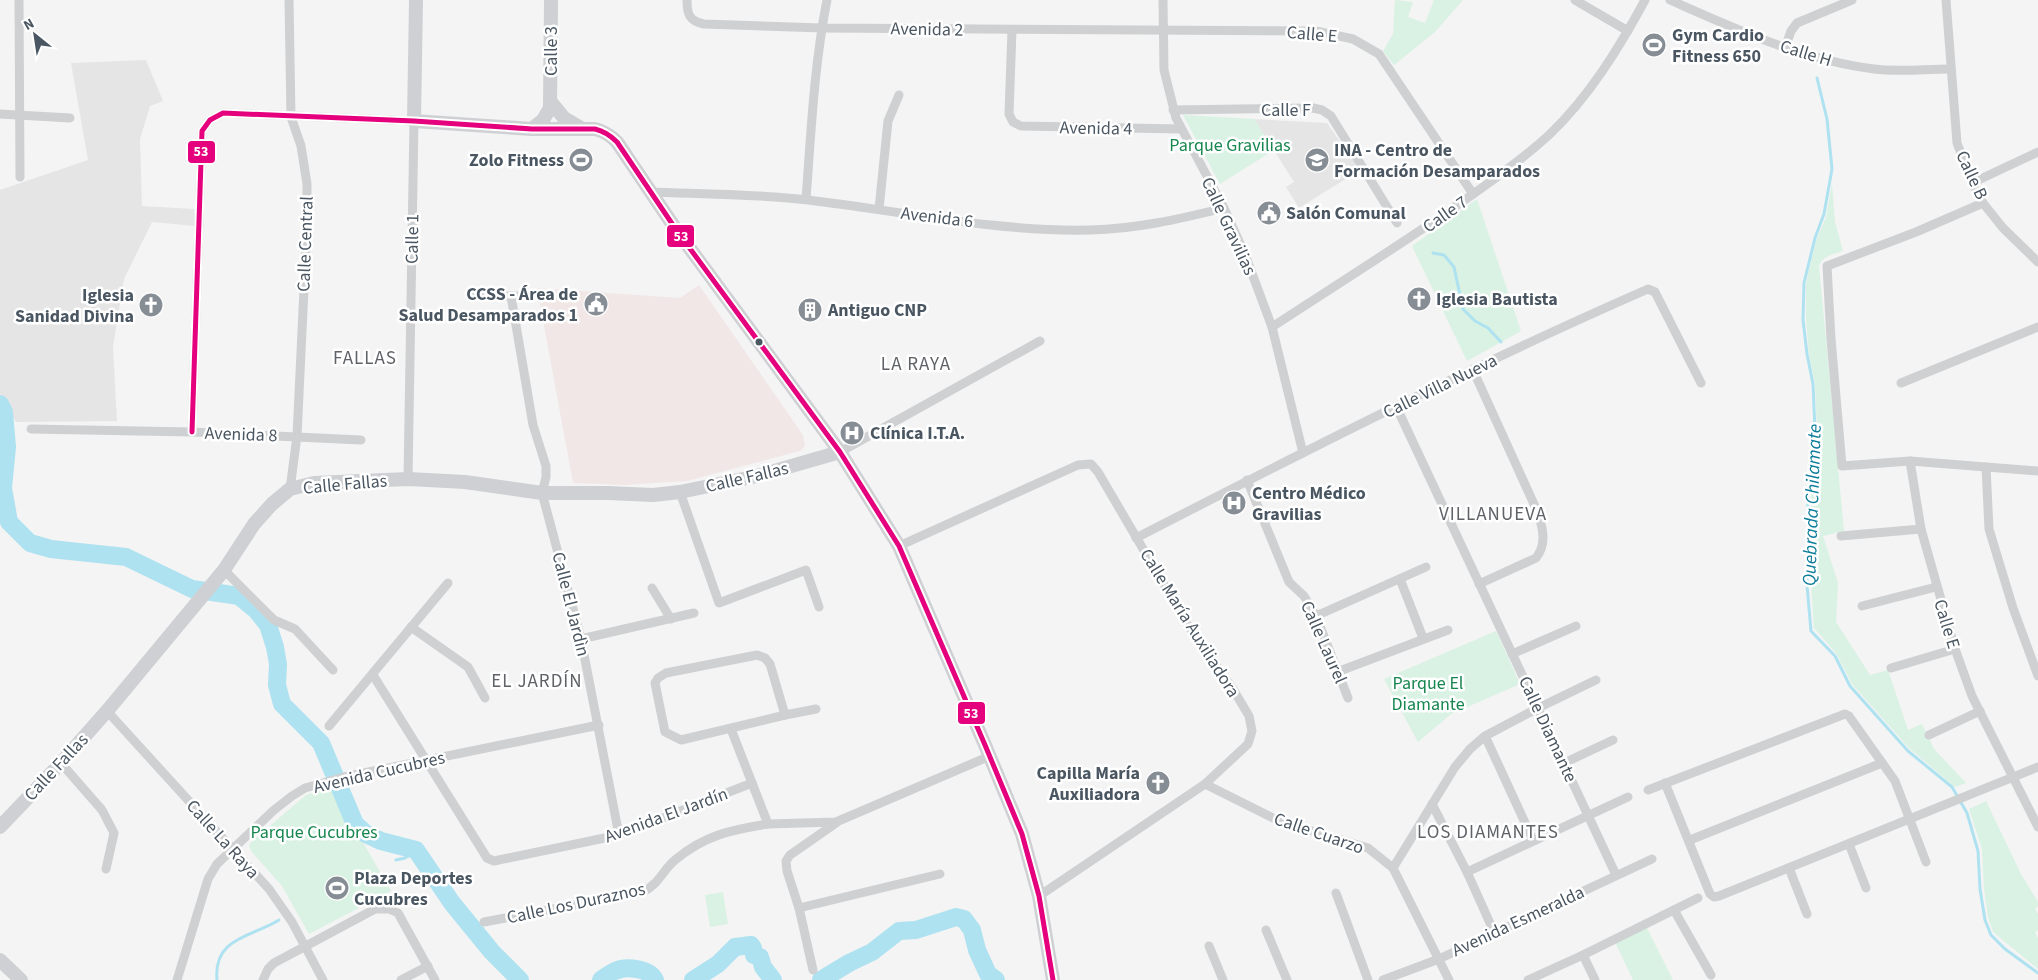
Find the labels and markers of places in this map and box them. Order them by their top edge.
place label: Gym Cardio Fitness 650 [1672,23,1764,69]
sports icon: Gym Cardio Fitness 650 [1641,32,1667,58]
place label: INA - Centro de Formación Desamparados [1334,138,1540,184]
sports icon: Zolo Fitness [568,147,594,173]
school or university icon: INA - Centro de Formación Desamparados [1304,147,1330,173]
place label: Zolo Fitness [469,148,564,173]
public building icon: Salón Comunal [1256,200,1282,226]
place label: Salón Comunal [1286,201,1406,226]
place label: CCSS - Área de Salud Desamparados 1 [399,282,578,328]
place label: Iglesia Sanidad Divina [15,283,134,329]
church icon: Iglesia Bautista [1406,286,1432,312]
place label: Iglesia Bautista [1436,287,1558,312]
public building icon: CCSS - Área de Salud Desamparados 1 [583,291,609,317]
church icon: Iglesia Sanidad Divina [138,292,164,318]
building icon: Antiguo CNP [797,297,823,323]
place label: Antiguo CNP [827,298,927,323]
unlabelled marker [754,337,764,347]
hospital icon: Clínica I.T.A. [839,420,865,446]
place label: Clínica I.T.A. [870,421,965,446]
place label: Centro Médico Gravilias [1252,481,1366,527]
hospital icon: Centro Médico Gravilias [1221,490,1247,516]
place label: Capilla María Auxiliadora [1037,761,1140,807]
church icon: Capilla María Auxiliadora [1145,770,1171,796]
place label: Plaza Deportes Cucubres [354,866,473,912]
sports icon: Plaza Deportes Cucubres [324,875,350,901]

